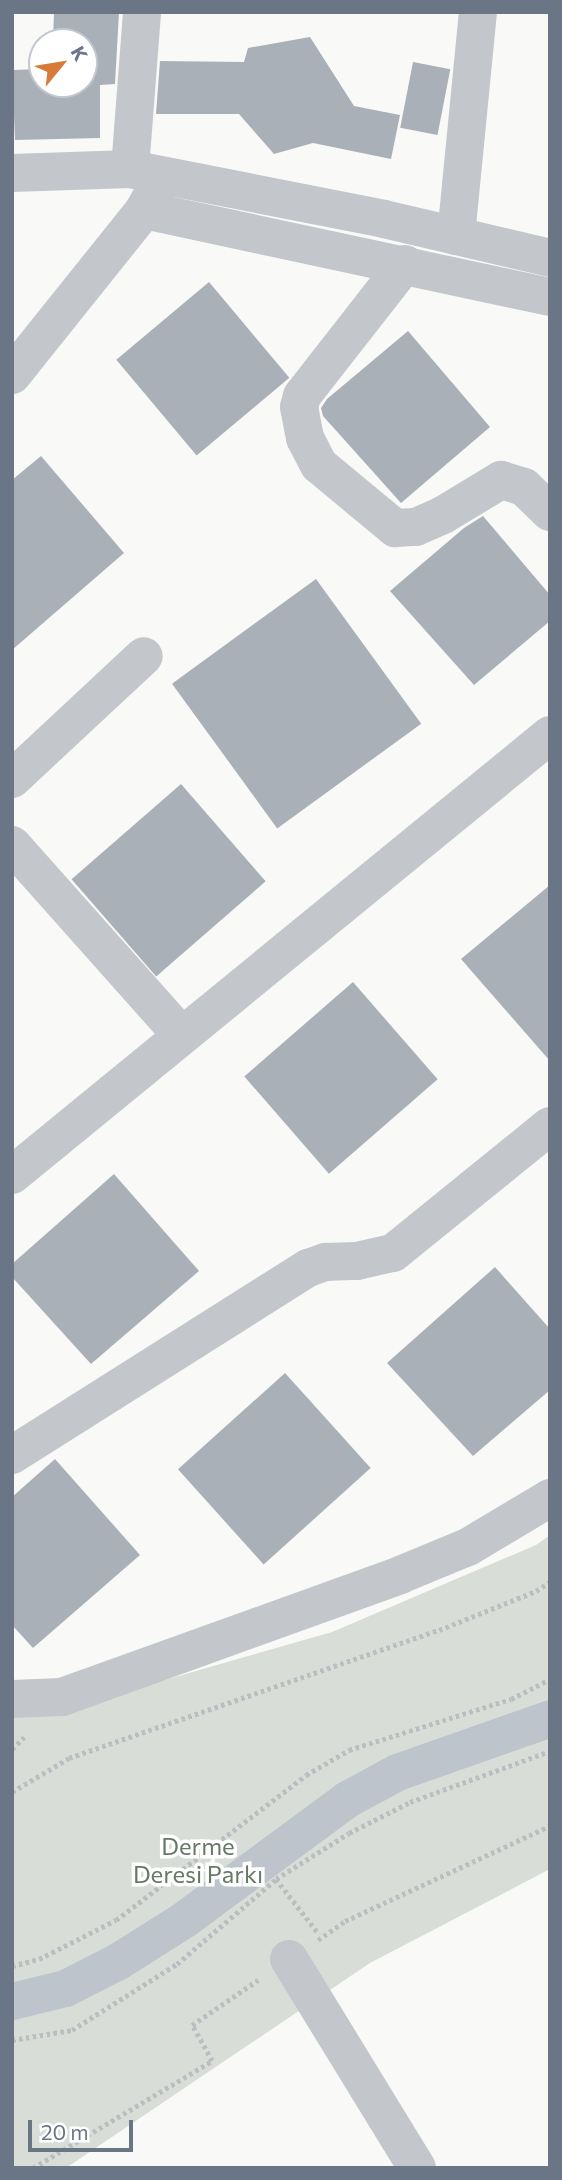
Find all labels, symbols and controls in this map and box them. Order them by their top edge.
north arrow [28,28,98,98]
text: K [67,42,93,65]
park label: Derme Deresi Parkı [133,1832,263,1888]
scale bar [32,2106,136,2150]
text: 20 m [41,2119,89,2144]

